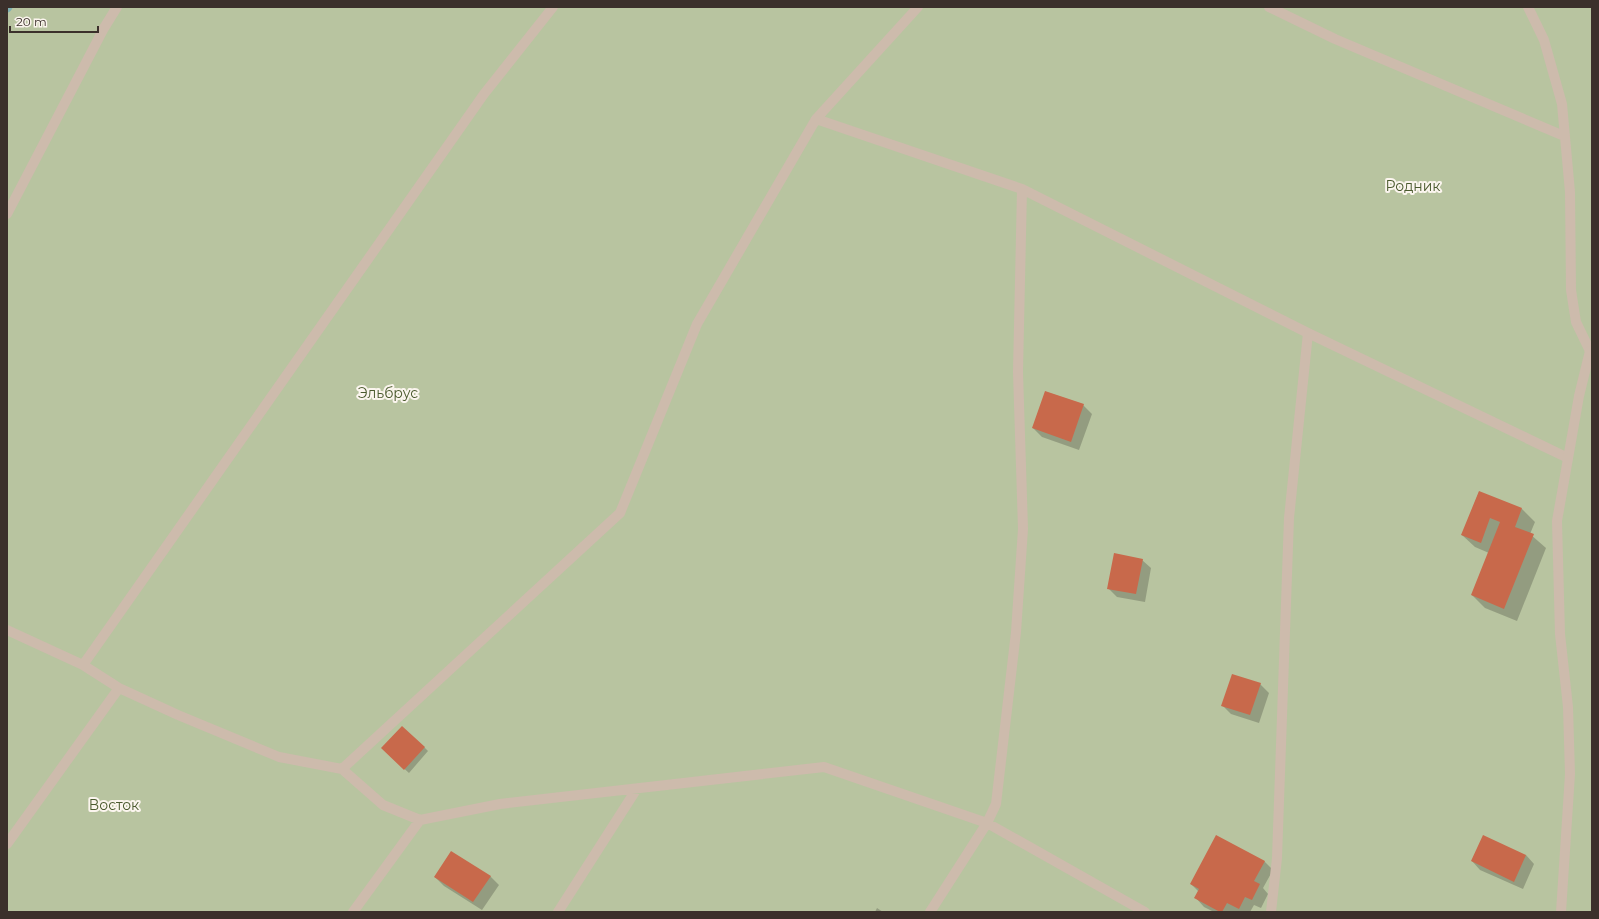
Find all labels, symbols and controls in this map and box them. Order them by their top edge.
scale bar [10,8,98,34]
text: 20 m [16,14,47,29]
park label: Родник [1386,177,1440,195]
park label: Эльбрус [358,384,418,402]
park label: Восток [89,796,139,814]

